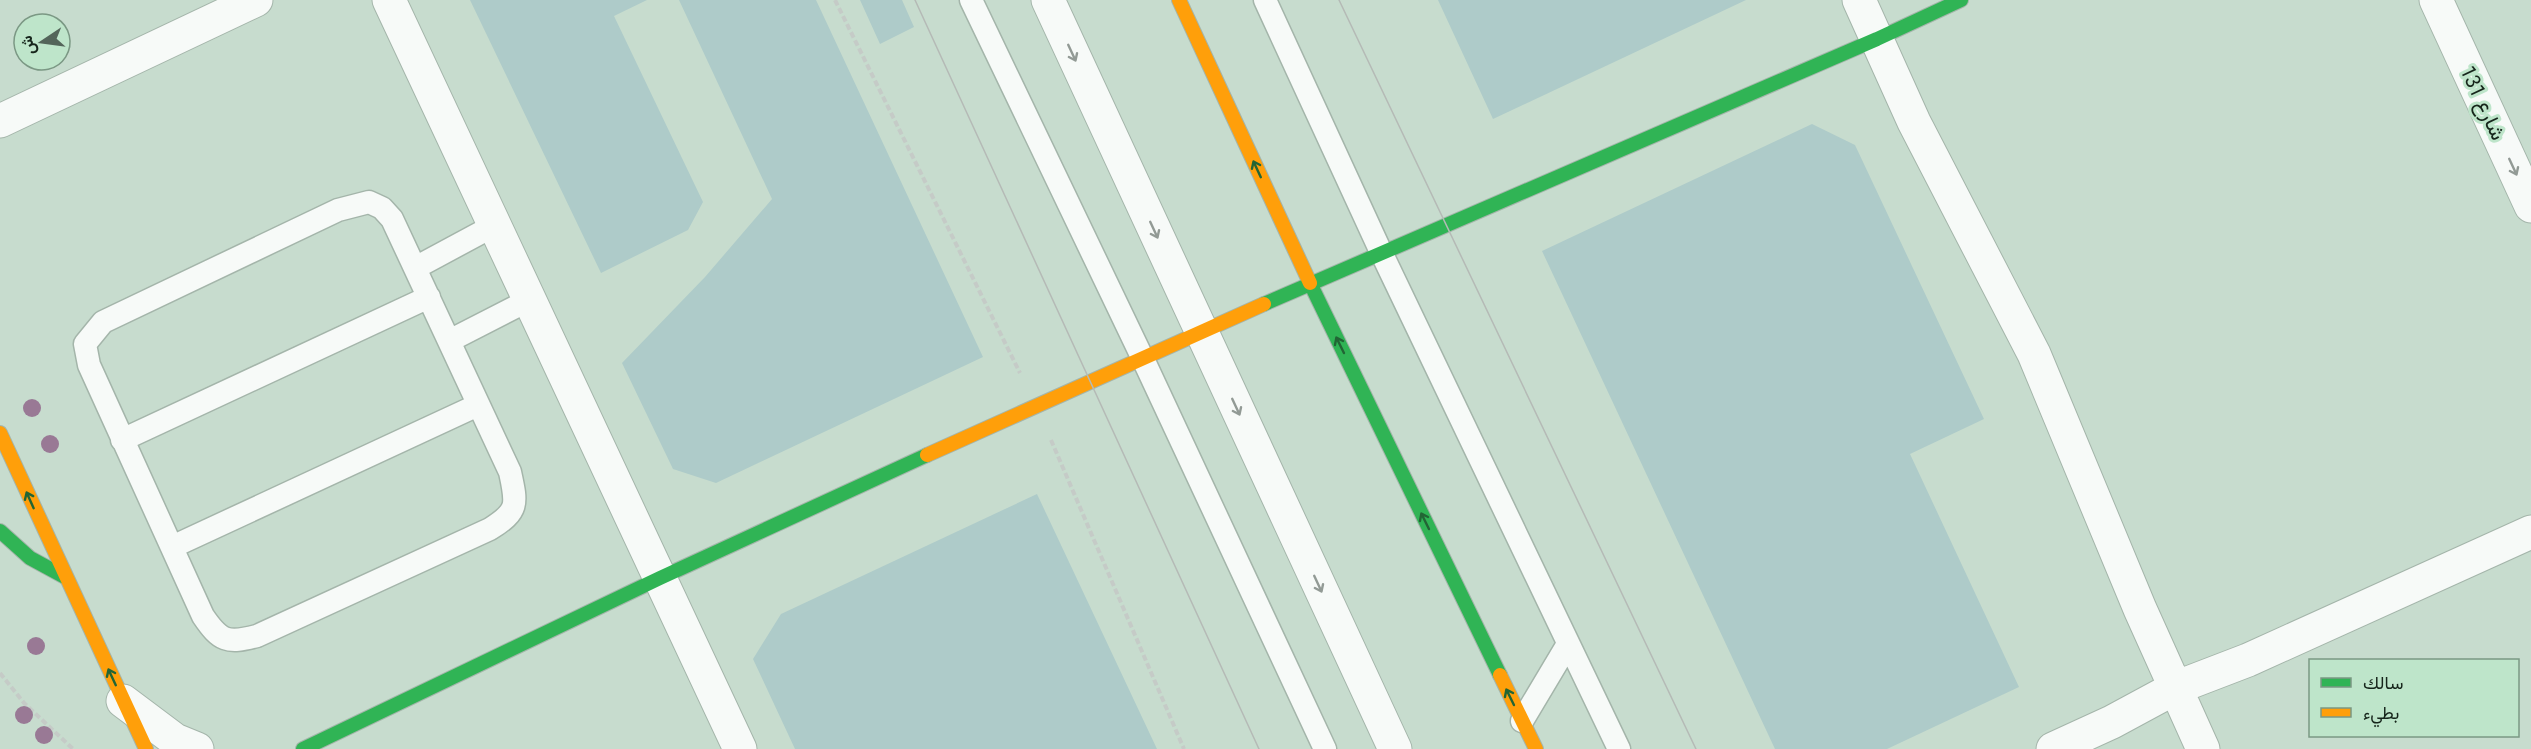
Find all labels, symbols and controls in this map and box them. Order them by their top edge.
north arrow [12,12,72,72]
text: ش [15,33,41,57]
one-way arrow [1067,44,1079,62]
street label: شارع 131 [2453,61,2513,145]
one-way arrow [2508,158,2519,176]
one-way arrow [1251,160,1262,178]
one-way arrow [1148,221,1160,239]
one-way arrow [1334,337,1345,355]
one-way arrow [1230,398,1242,416]
one-way arrow [24,491,36,509]
one-way arrow [1419,513,1431,530]
one-way arrow [1313,575,1324,593]
legend [2309,659,2519,737]
one-way arrow [106,668,117,686]
text: سالك [2363,670,2403,696]
one-way arrow [1504,688,1515,706]
text: بطيء [2363,700,2399,728]

